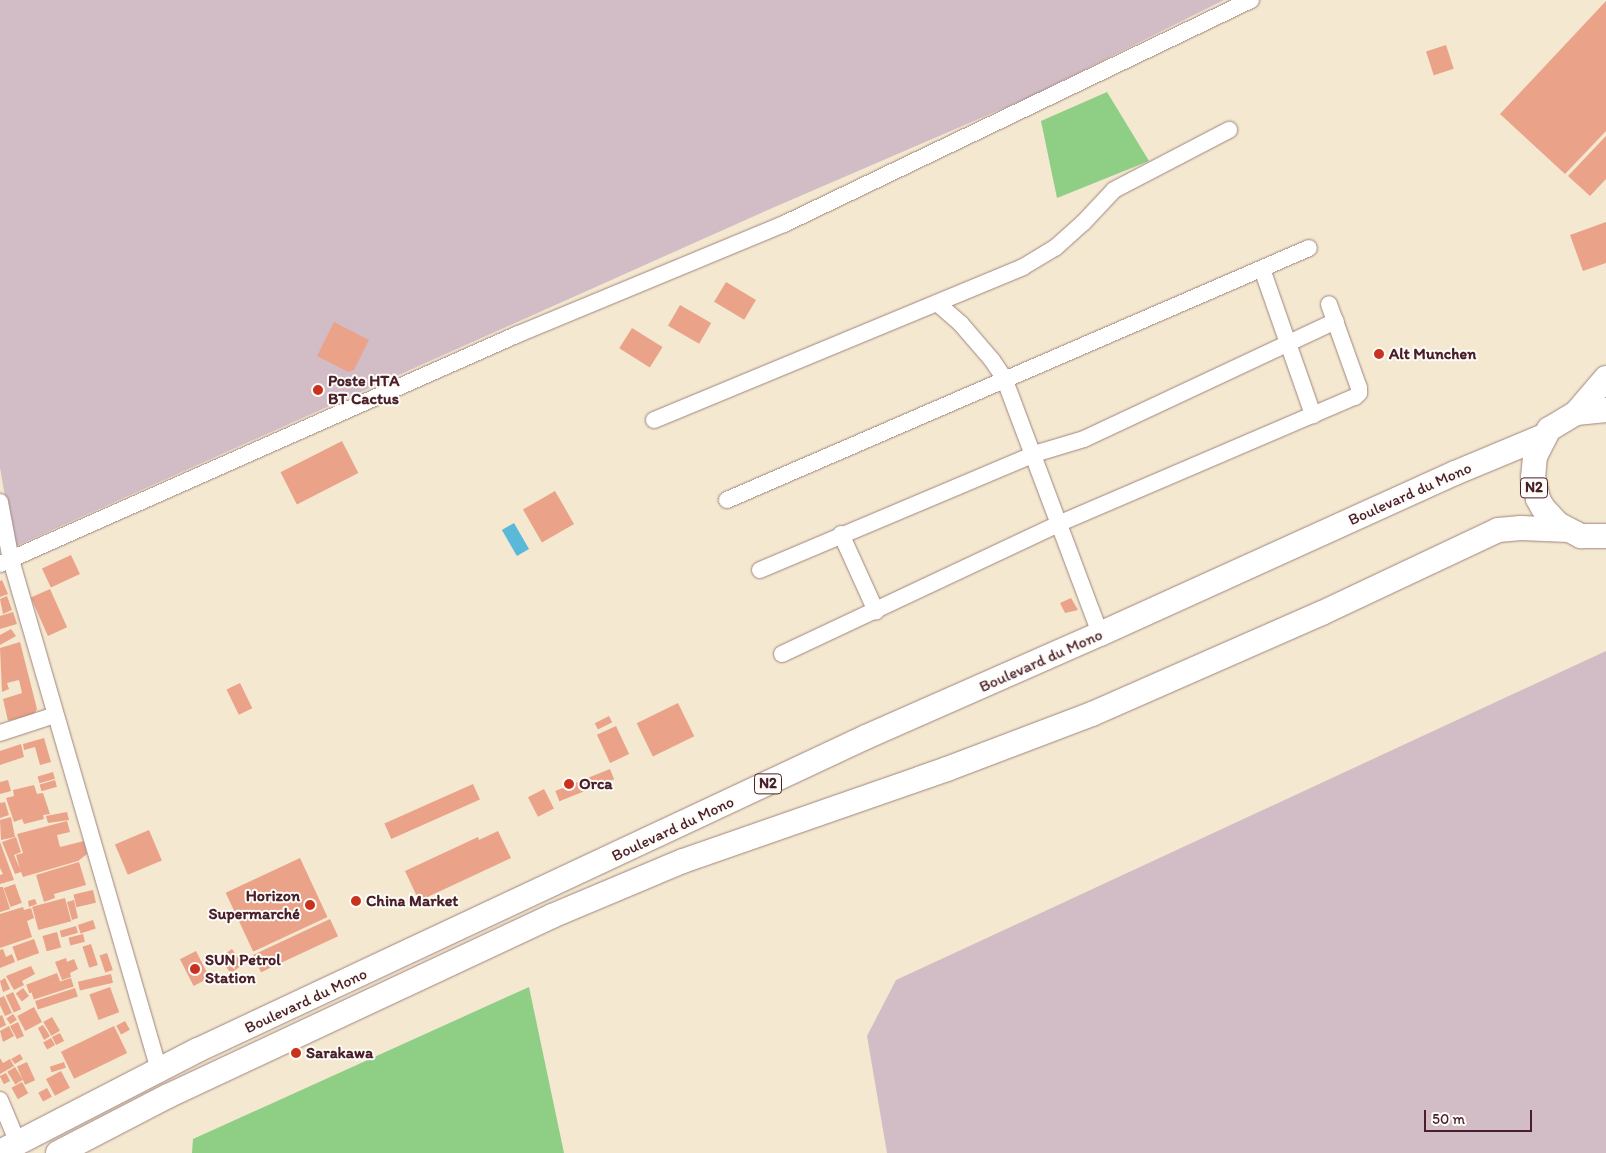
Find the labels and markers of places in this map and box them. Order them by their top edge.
place label: Alt Munchen [1389,344,1476,364]
marker: Alt Munchen [1373,348,1385,360]
place label: Poste HTA BT Cactus [328,371,399,409]
marker: Poste HTA BT Cactus [312,384,324,396]
place label: Orca [579,774,613,794]
marker: Orca [563,778,575,790]
place label: Horizon Supermarché [209,886,300,924]
place label: China Market [366,891,458,911]
marker: China Market [350,895,362,907]
marker: Horizon Supermarché [304,899,316,911]
place label: SUN Petrol Station [205,950,280,988]
marker: SUN Petrol Station [189,963,201,975]
place label: Sarakawa [306,1043,373,1063]
marker: Sarakawa [290,1047,302,1059]

